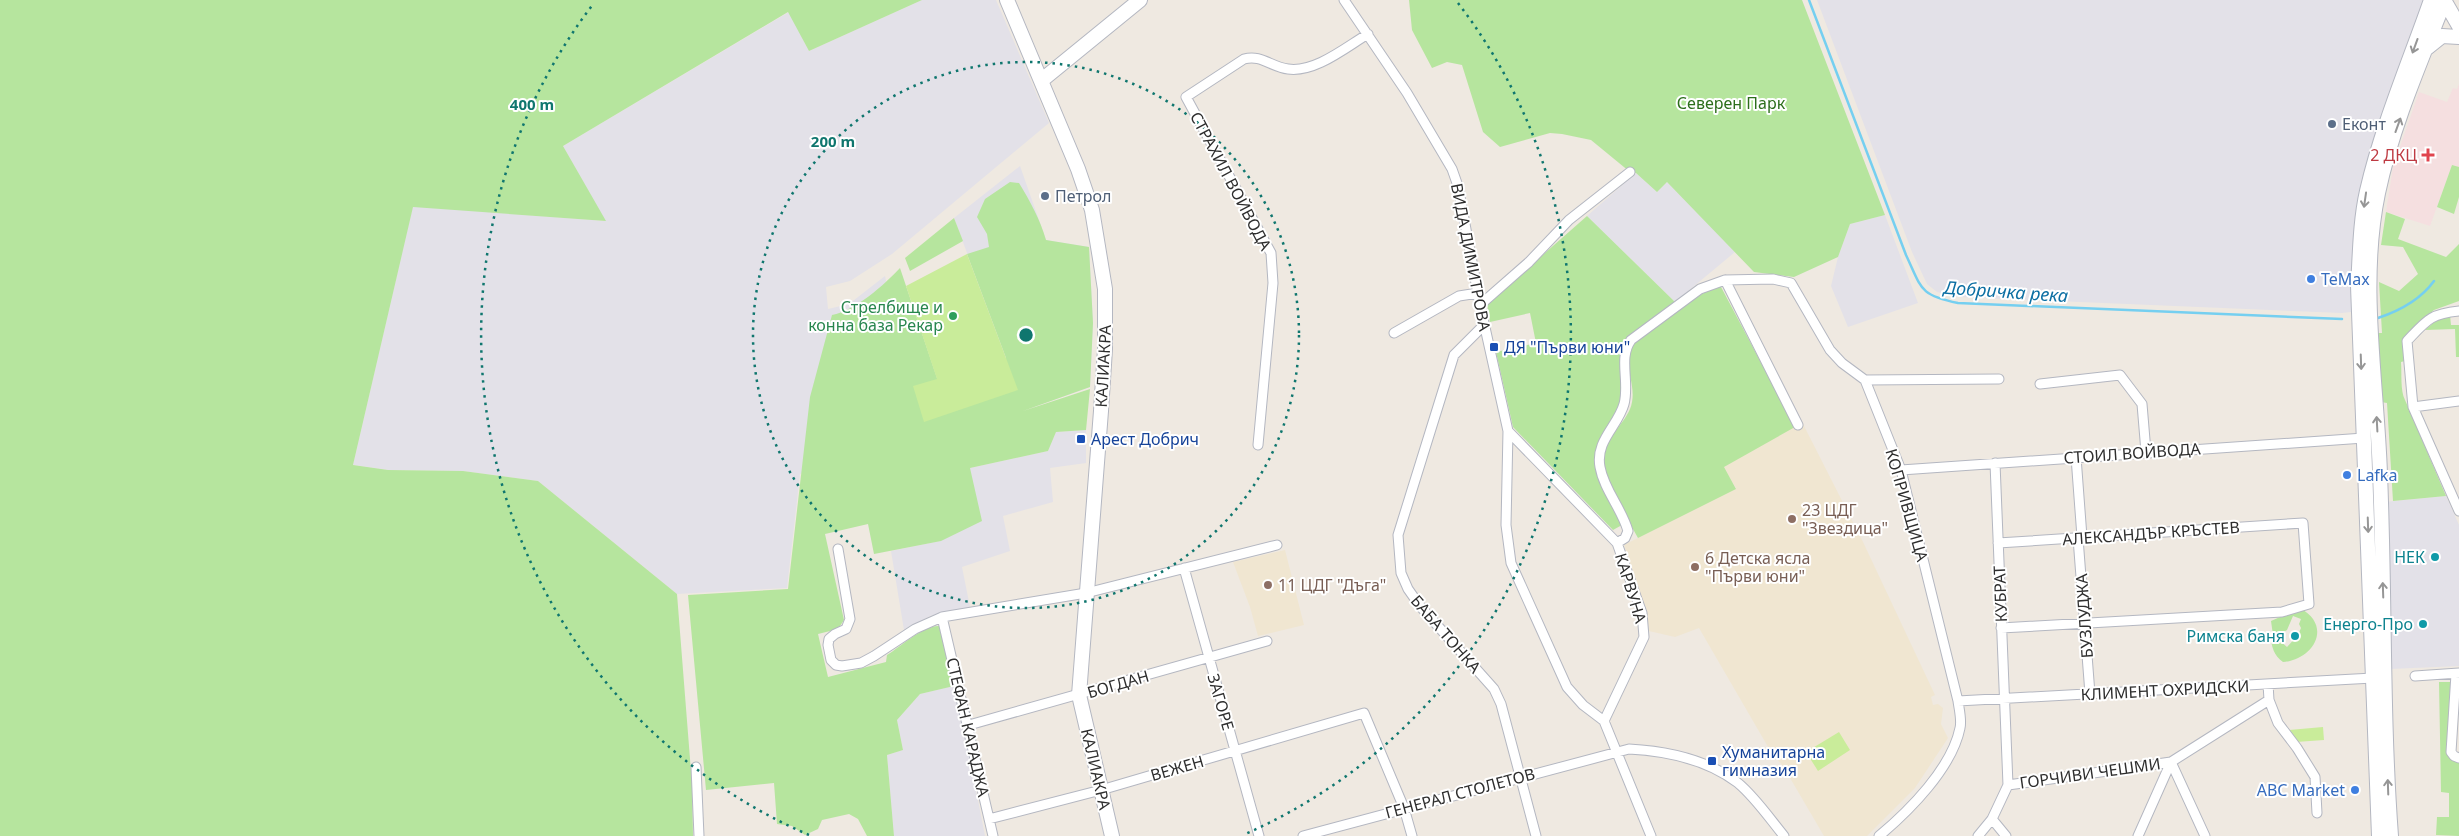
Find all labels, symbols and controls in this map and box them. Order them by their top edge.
one-way arrow [2410,38,2419,53]
park label: Северен Парк [1677,92,1786,114]
text: 400 m [510,94,554,114]
street label: СТРАХИЛ ВОЙВОДА [1185,108,1277,255]
place label: Еконт [2342,113,2386,135]
marker: Еконт [2326,118,2338,130]
one-way arrow [2394,118,2403,133]
text: 200 m [811,131,855,151]
place label: 2 ДКЦ [2370,144,2417,166]
marker: 2 ДКЦ [2421,148,2435,162]
street label: ВИДА ДИМИТРОВА [1446,181,1496,334]
place label: Петрол [1055,185,1111,207]
marker: Петрол [1039,190,1051,202]
one-way arrow [2360,192,2370,208]
place label: TeMax [2321,268,2370,290]
marker: TeMax [2305,273,2317,285]
water label: Добричка река [1941,275,2069,307]
place label: Стрелбище и конна база Рекар [808,296,943,336]
marker: Стрелбище и конна база Рекар [947,310,959,322]
street label: КАЛИАКРА [1090,323,1116,408]
centre of rings [1017,326,1035,344]
place label: ДЯ "Първи юни" [1504,336,1630,358]
marker: ДЯ "Първи юни" [1488,341,1500,353]
one-way arrow [2356,354,2366,370]
one-way arrow [2373,417,2382,433]
place label: Арест Добрич [1091,428,1199,450]
marker: Арест Добрич [1075,433,1087,445]
street label: СТОИЛ ВОЙВОДА [2063,437,2202,469]
street label: КОПРИВЩИЦА [1880,446,1934,565]
place label: Lafka [2357,464,2397,486]
marker: Lafka [2341,469,2353,481]
place label: 23 ЦДГ "Звездица" [1802,499,1888,539]
marker: 23 ЦДГ "Звездица" [1786,513,1798,525]
street label: АЛЕКСАНДЪР КРЪСТЕВ [2062,516,2240,550]
one-way arrow [2363,516,2373,533]
place label: НЕК [2394,546,2425,568]
place label: 6 Детска ясла "Първи юни" [1705,547,1810,587]
street label: КАРВУНА [1610,550,1652,627]
marker: НЕК [2429,551,2441,563]
marker: 6 Детска ясла "Първи юни" [1689,561,1701,573]
street label: КУБРАТ [1988,565,2012,623]
street label: БУЗЛУДЖА [2070,572,2098,659]
place label: 11 ЦДГ "Дъга" [1278,574,1386,596]
marker: 11 ЦДГ "Дъга" [1262,579,1274,591]
one-way arrow [2378,582,2388,598]
street label: БАБА ТОНКА [1406,590,1487,678]
place label: Енерго-Про [2323,613,2413,635]
marker: Енерго-Про [2417,618,2429,630]
place label: Римска баня [2186,625,2285,647]
marker: Римска баня [2289,630,2301,642]
street label: СТЕФАН КАРАДЖА [941,655,995,800]
street label: БОГДАН [1084,665,1152,703]
street label: ЗАГОРЕ [1202,671,1240,733]
street label: КЛИМЕНТ ОХРИДСКИ [2080,675,2250,705]
street label: КАЛИАКРА [1076,726,1116,813]
place label: Хуманитарна гимназия [1722,741,1825,781]
street label: ВЕЖЕН [1148,750,1206,786]
street label: ГОРЧИВИ ЧЕШМИ [2018,752,2162,794]
marker: Хуманитарна гимназия [1706,755,1718,767]
street label: ГЕНЕРАЛ СТОЛЕТОВ [1383,762,1537,824]
place label: ABC Market [2257,779,2345,801]
one-way arrow [2383,780,2393,796]
marker: ABC Market [2349,784,2361,796]

